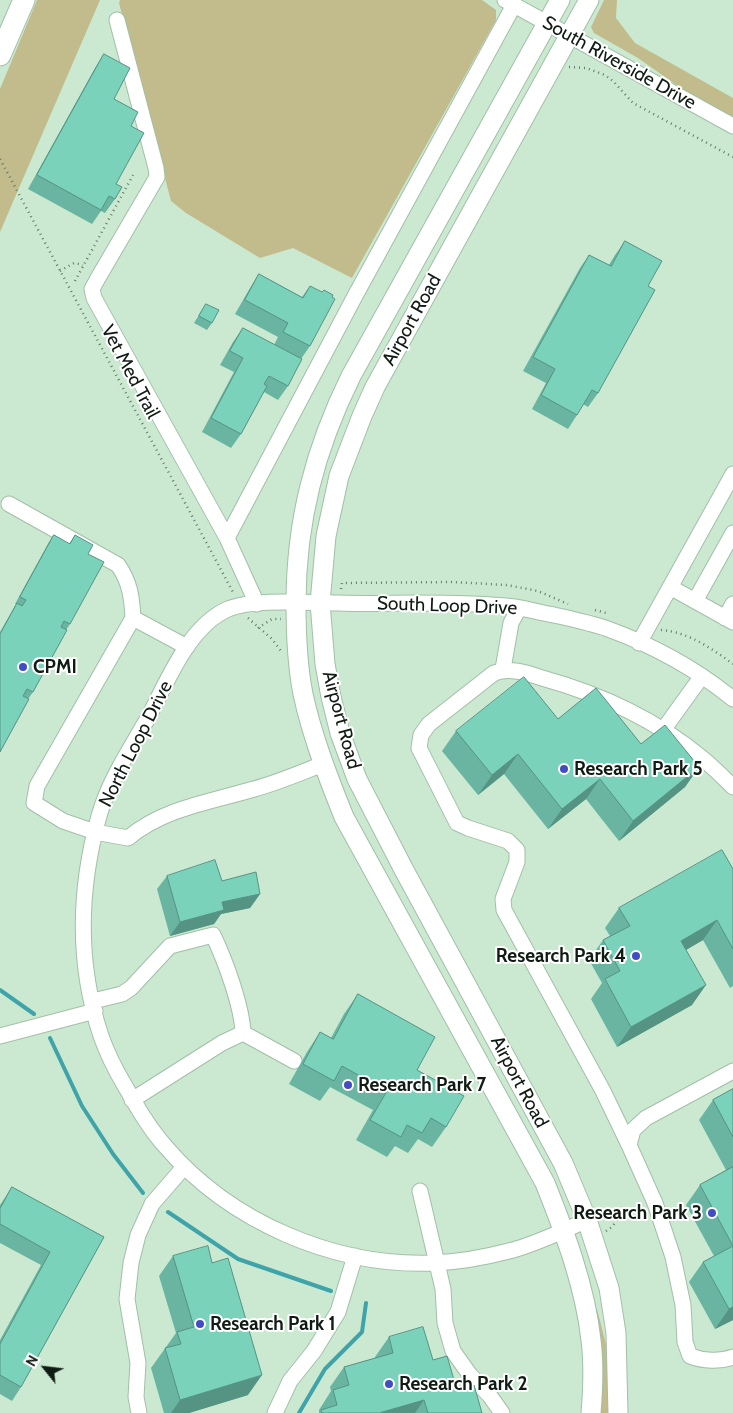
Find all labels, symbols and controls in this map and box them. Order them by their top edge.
street label: South Riverside Drive [538,11,700,115]
street label: Airport Road [378,270,446,370]
street label: Vet Med Trail [96,321,164,423]
street label: South Loop Drive [377,592,517,620]
place label: CPMI [33,656,77,678]
marker: CPMI [17,661,29,673]
street label: Airport Road [317,668,365,772]
street label: North Loop Drive [94,677,178,811]
place label: Research Park 5 [574,758,703,780]
marker: Research Park 5 [558,763,570,775]
place label: Research Park 4 [496,945,626,967]
marker: Research Park 4 [630,950,642,962]
street label: Airport Road [485,1032,553,1132]
place label: Research Park 7 [358,1074,486,1096]
marker: Research Park 7 [342,1079,354,1091]
place label: Research Park 3 [573,1202,702,1224]
marker: Research Park 3 [706,1207,718,1219]
place label: Research Park 1 [210,1313,335,1335]
marker: Research Park 1 [194,1318,206,1330]
north arrow [20,1343,70,1393]
text: N [22,1352,42,1369]
place label: Research Park 2 [399,1373,527,1395]
marker: Research Park 2 [383,1378,395,1390]

